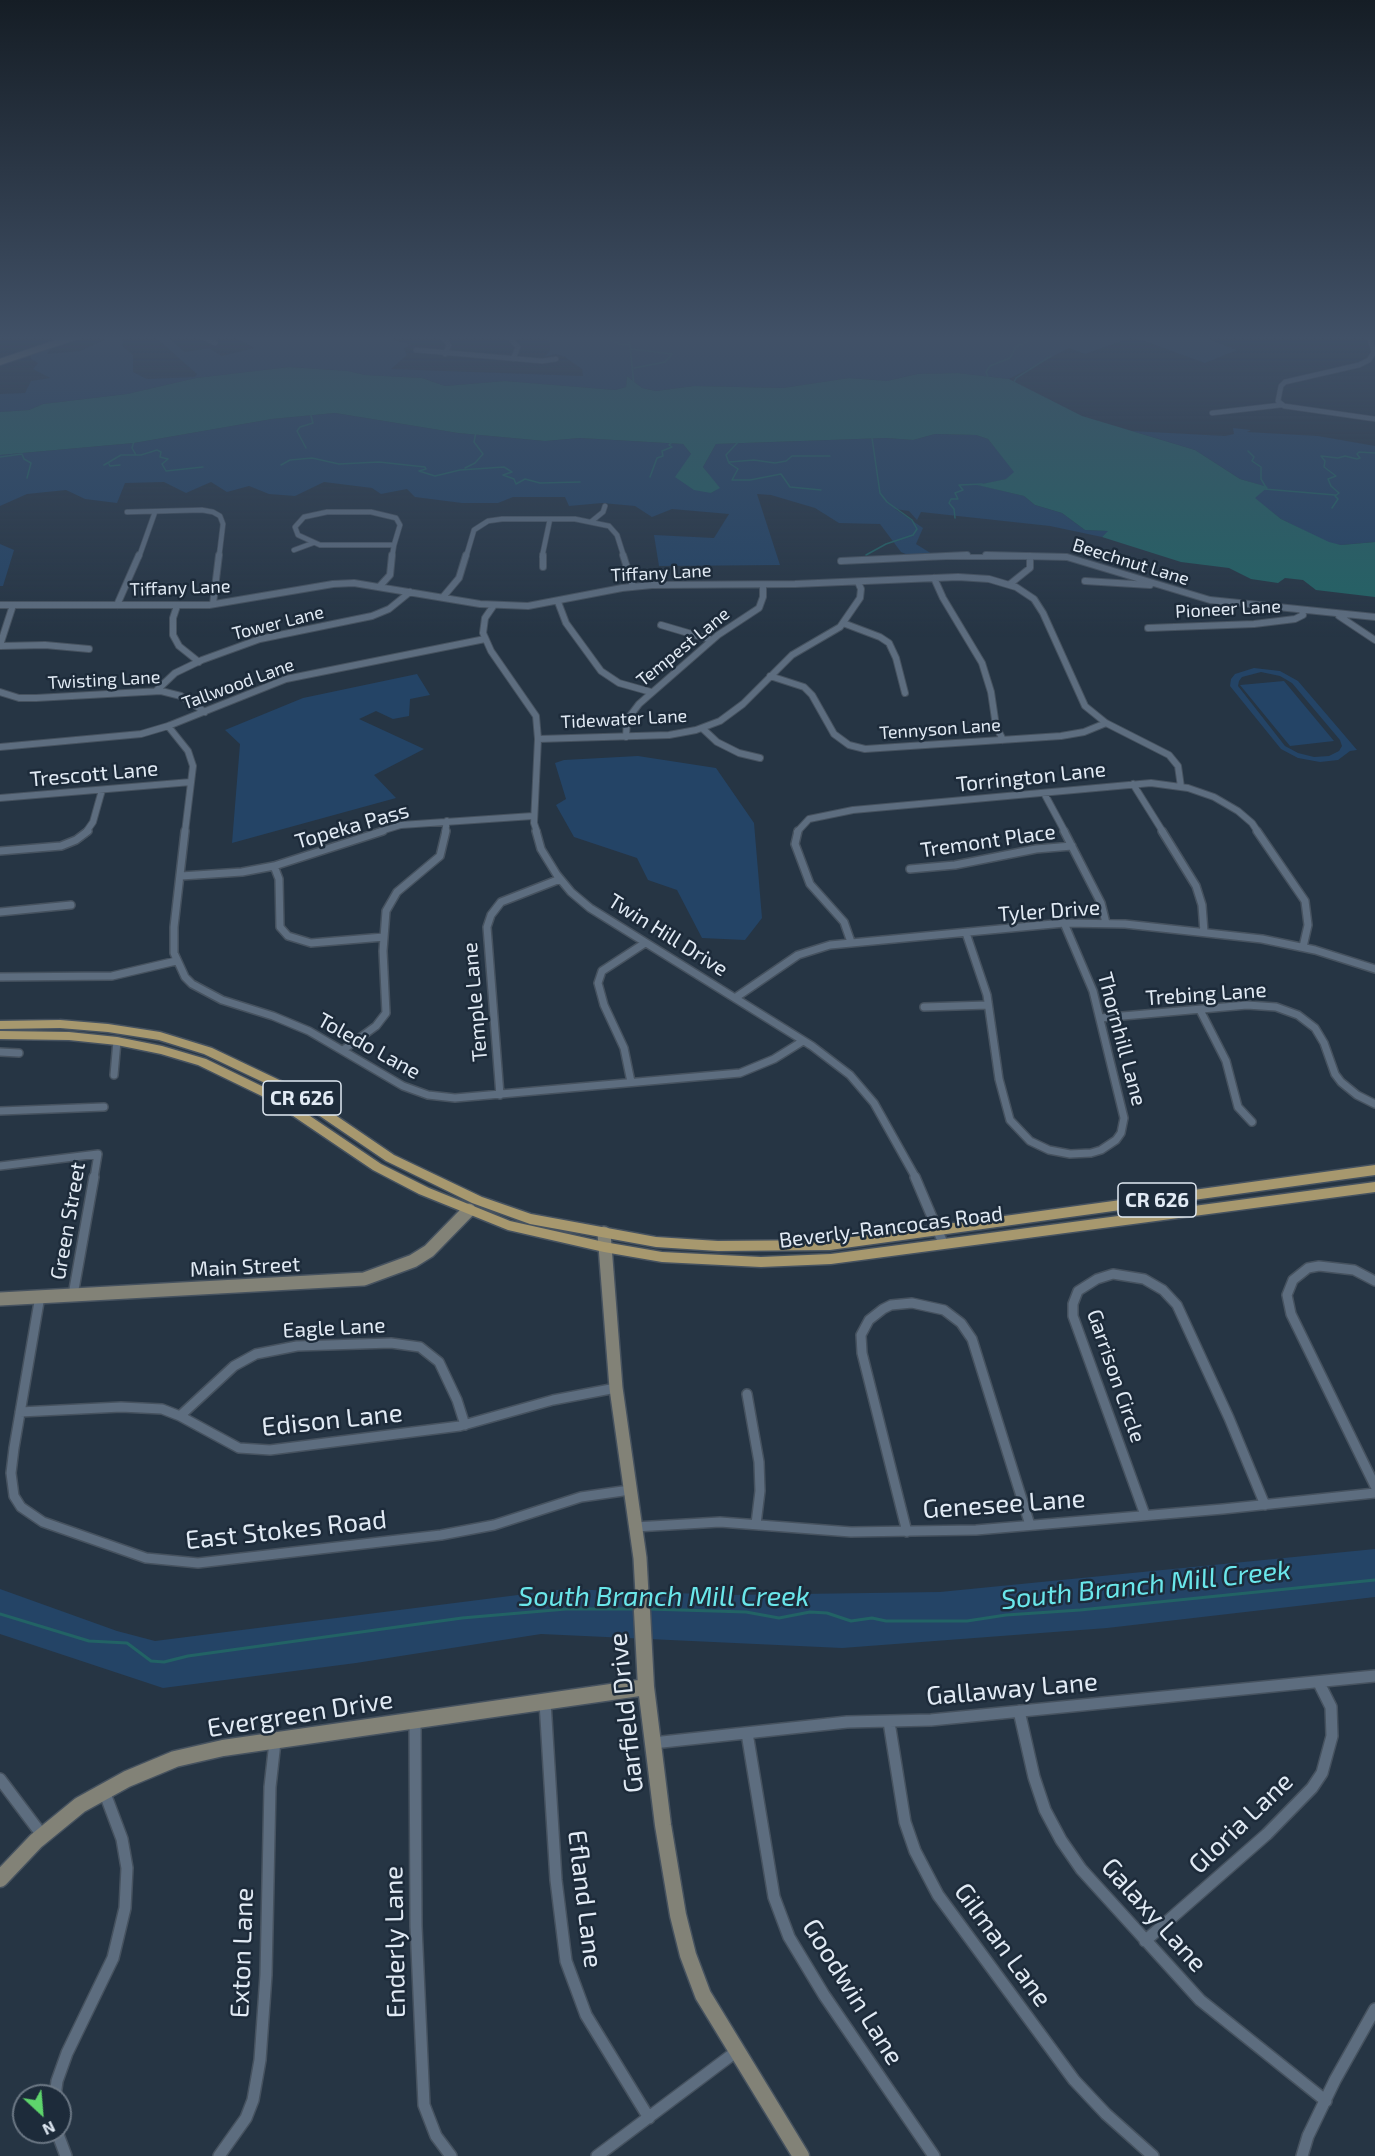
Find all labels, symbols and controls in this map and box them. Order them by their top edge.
street label: Beechnut Lane [1070,534,1192,590]
street label: Tiffany Lane [610,560,712,586]
street label: Tiffany Lane [129,575,231,601]
street label: Pioneer Lane [1175,595,1281,623]
street label: Tower Lane [230,601,326,645]
street label: Tempest Lane [632,603,734,691]
street label: Tallwood Lane [179,654,297,714]
street label: Twisting Lane [47,666,161,694]
street label: Tidewater Lane [560,705,688,733]
street label: Tennyson Lane [879,714,1001,744]
street label: Trescott Lane [29,756,159,792]
street label: Torrington Lane [955,757,1107,797]
street label: Topeka Pass [292,798,412,854]
street label: Tremont Place [919,819,1057,863]
street label: Twin Hill Drive [604,888,732,982]
street label: Tyler Drive [997,895,1101,927]
street label: Temple Lane [457,941,493,1063]
street label: Thornhill Lane [1092,969,1152,1109]
street label: Trebing Lane [1145,977,1267,1011]
street label: Toledo Lane [313,1007,425,1085]
road number: CR 626 [263,1081,341,1115]
street label: Green Street [45,1160,91,1282]
road number: CR 626 [1118,1183,1196,1217]
street label: Beverly-Rancocas Road [778,1201,1004,1253]
street label: Main Street [189,1252,301,1282]
street label: Garrison Circle [1081,1306,1151,1446]
street label: Eagle Lane [282,1313,386,1343]
street label: Edison Lane [260,1397,404,1443]
street label: Genesee Lane [922,1483,1086,1525]
street label: East Stokes Road [184,1504,388,1556]
water label: South Branch Mill Creek [999,1554,1293,1616]
water label: South Branch Mill Creek [518,1581,810,1613]
street label: Garfield Drive [602,1631,650,1795]
street label: Gallaway Lane [925,1666,1099,1712]
street label: Evergreen Drive [205,1684,395,1744]
street label: Gloria Lane [1183,1766,1299,1880]
street label: Efland Lane [561,1828,609,1970]
street label: Galaxy Lane [1095,1852,1213,1978]
street label: Enderly Lane [378,1866,412,2018]
street label: Gilman Lane [948,1877,1058,2013]
street label: Exton Lane [224,1887,260,2019]
street label: Goodwin Lane [796,1913,910,2071]
north arrow [12,2084,72,2144]
text: N [40,2118,59,2140]

